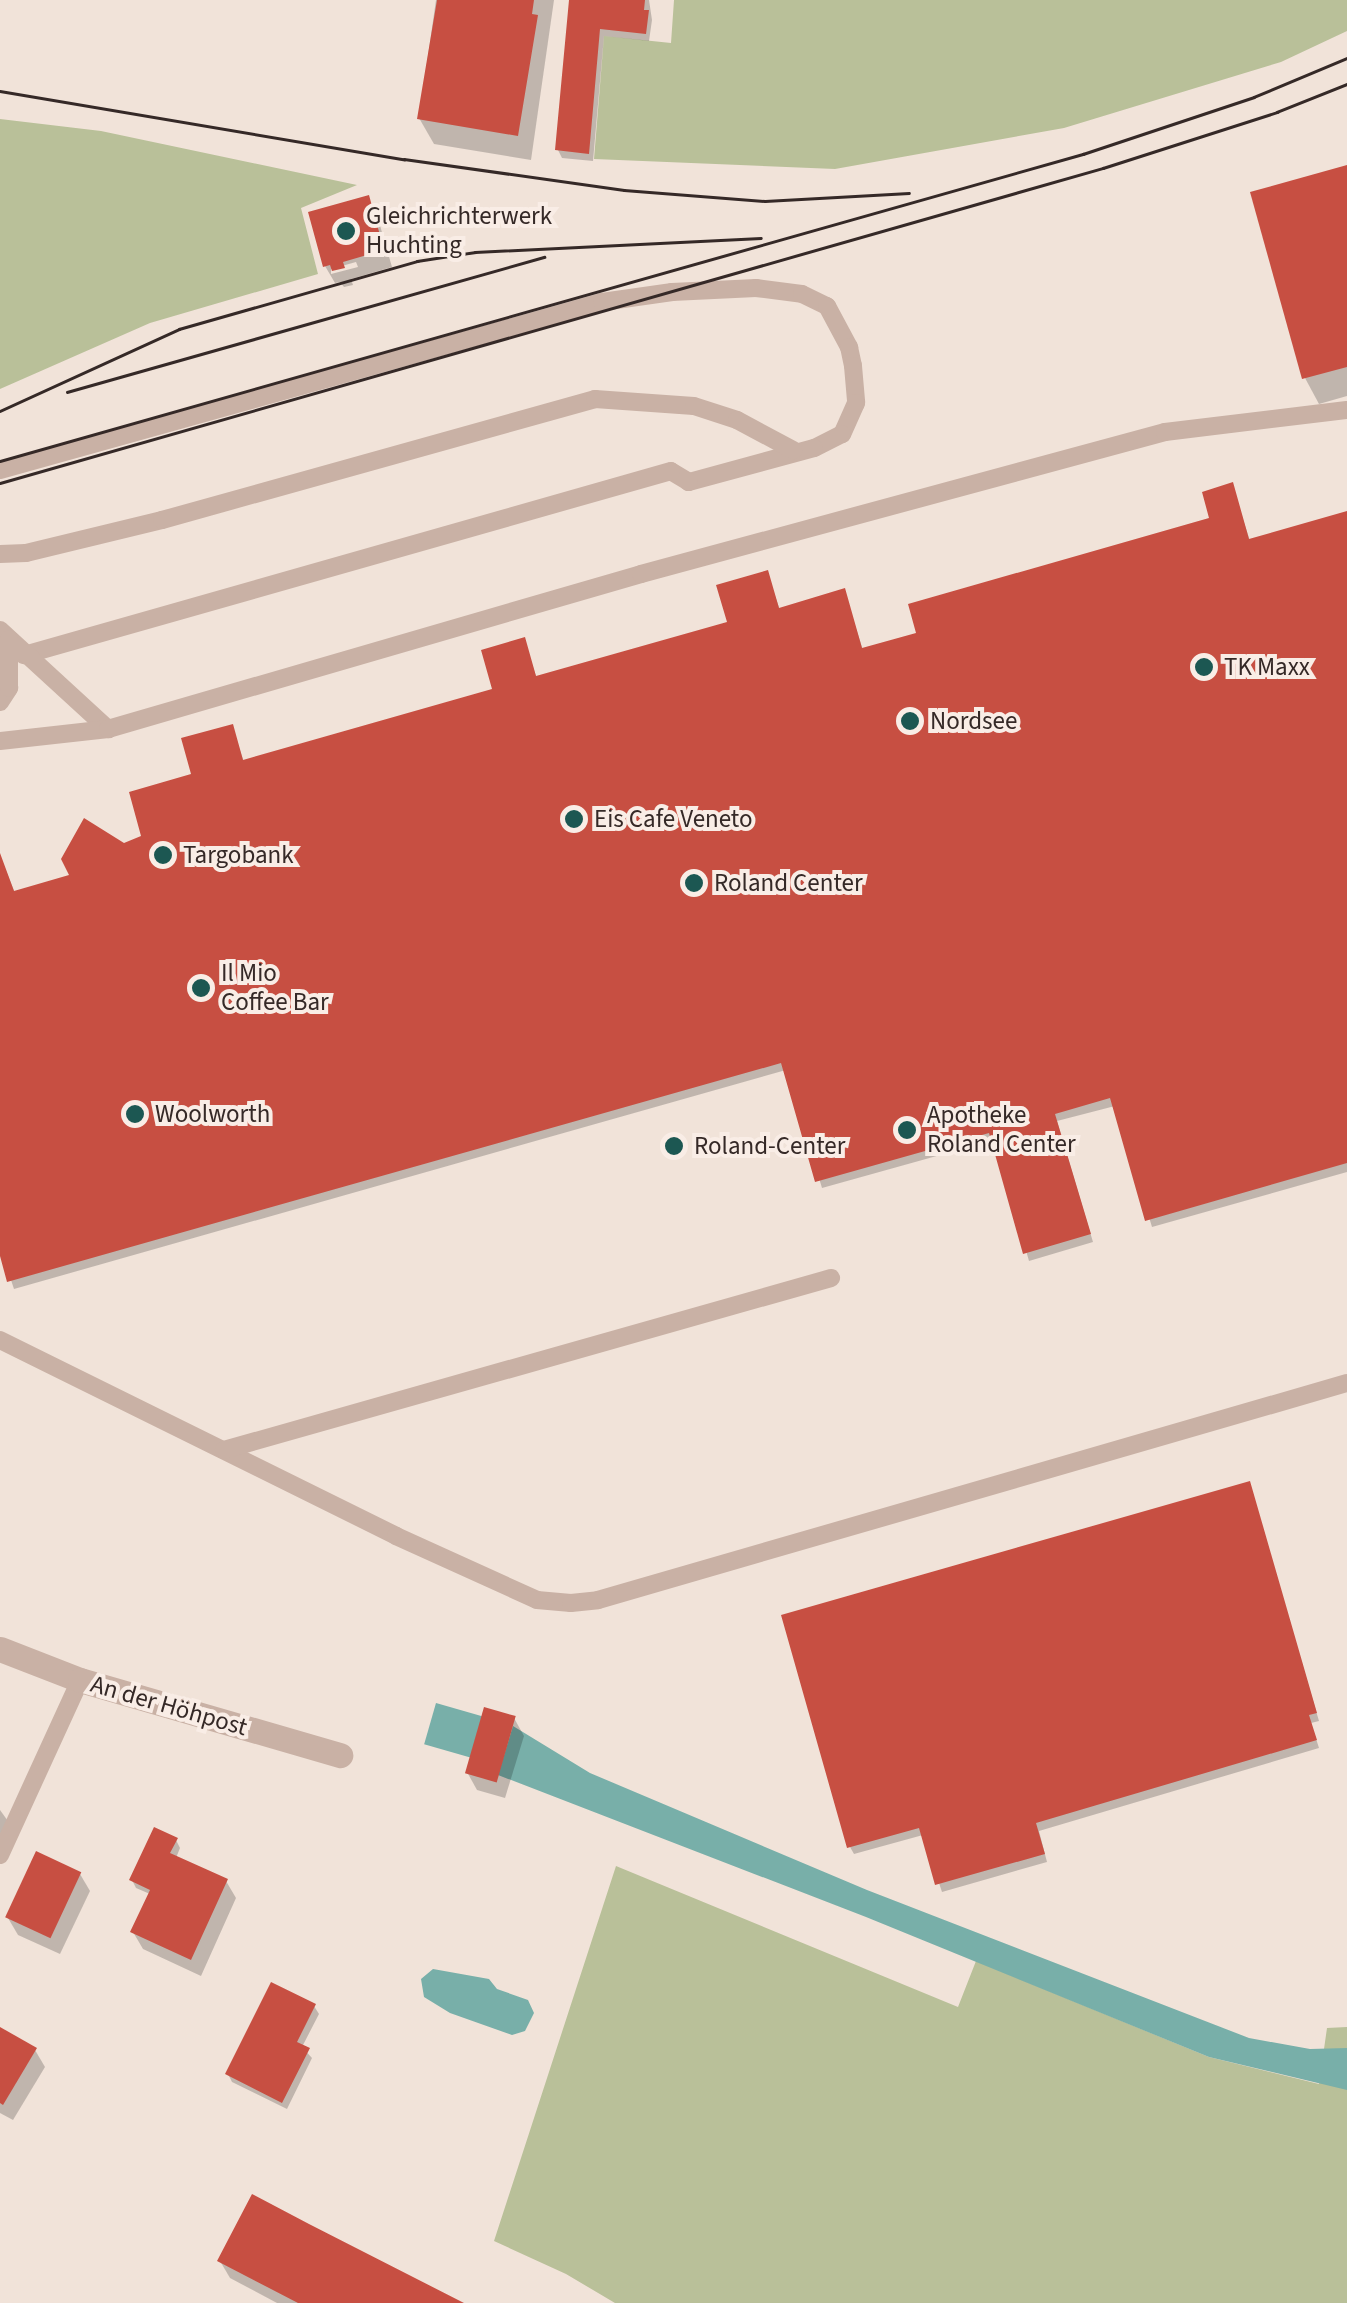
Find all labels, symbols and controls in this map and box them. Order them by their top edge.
place label: Gleichrichterwerk Huchting [366,202,552,261]
marker: Gleichrichterwerk Huchting [335,220,357,242]
place label: TK Maxx [1224,652,1310,682]
marker: TK Maxx [1193,656,1215,678]
place label: Nordsee [930,706,1017,736]
marker: Nordsee [899,710,921,732]
place label: Eis Cafe Veneto [594,804,753,834]
marker: Eis Cafe Veneto [563,808,585,830]
place label: Targobank [183,840,294,870]
marker: Targobank [152,844,174,866]
place label: Roland Center [714,868,863,898]
marker: Roland Center [683,872,705,894]
place label: Il Mio Coffee Bar [221,959,329,1018]
marker: Il Mio Coffee Bar [190,977,212,999]
place label: Woolworth [155,1099,270,1129]
place label: Apotheke Roland Center [927,1101,1076,1160]
marker: Woolworth [124,1103,146,1125]
marker: Apotheke Roland Center [896,1119,918,1141]
place label: Roland-Center [694,1131,845,1161]
marker: Roland-Center [663,1135,685,1157]
street label: An der Höhpost [87,1669,251,1743]

